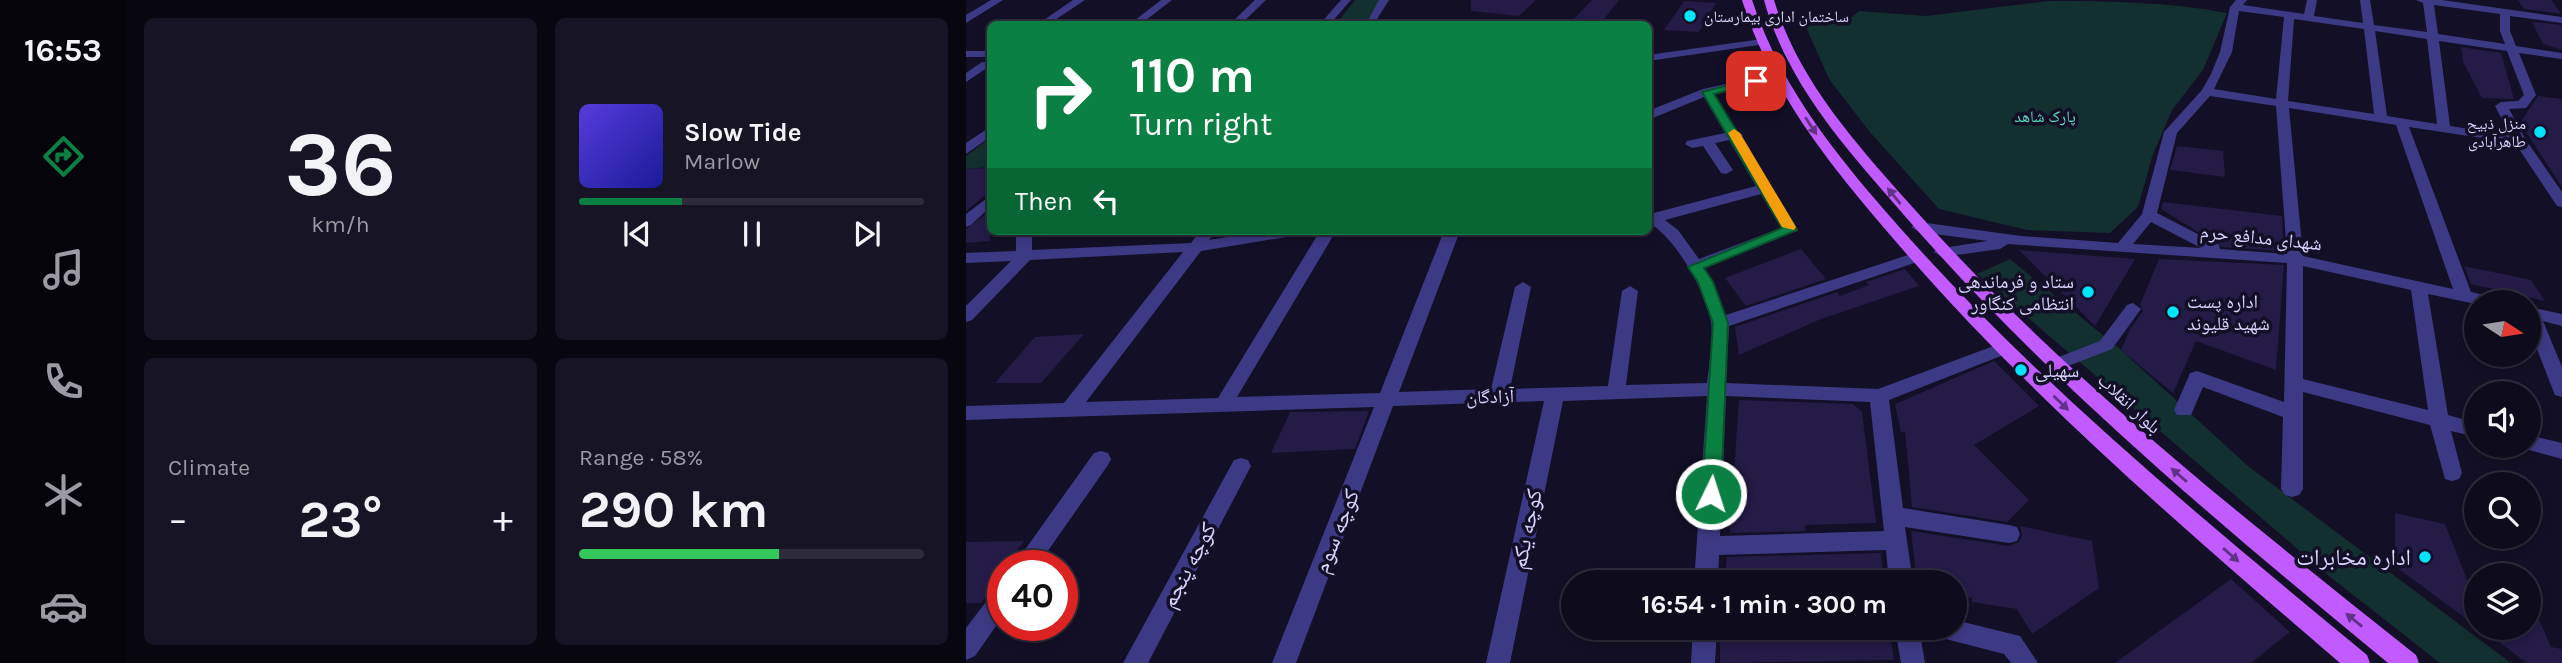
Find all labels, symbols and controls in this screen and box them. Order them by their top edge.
place label: ساختمان اداری بیمارستان [1704,7,1849,27]
marker: ساختمان اداری بیمارستان [1682,8,1698,24]
text: 16:53 [24,32,102,69]
text: 110 m [1130,47,1255,104]
icon: right [1015,49,1106,140]
pin [1726,51,1786,111]
icon: arrive [1737,62,1775,100]
text: Turn right [1130,106,1272,143]
park label: پارک شاهد [2014,107,2076,126]
text: 36 [285,112,396,218]
place label: منزل ذبیح طاهرآبادی [2467,114,2526,152]
one-way arrow [1804,116,1817,135]
text: Slow Tide [684,117,802,148]
marker: منزل ذبیح طاهرآبادی [2532,124,2548,140]
icon: directions [39,132,88,181]
text: Marlow [684,148,760,175]
icon: left [1087,182,1125,220]
text: Then [1015,186,1073,217]
one-way arrow [1887,188,1902,205]
text: km/h [311,211,370,238]
icon: previous [618,215,656,253]
icon: pause [733,215,771,253]
icon: next [848,215,886,253]
street label: شهدای مدافع حرم [2199,221,2323,257]
icon: music [39,245,88,294]
place label: ستاد و فرماندهی انتظامی کنگاور [1958,271,2074,315]
marker: ستاد و فرماندهی انتظامی کنگاور [2080,284,2096,300]
north arrow [2464,290,2541,368]
map controls [2464,290,2541,640]
place label: اداره پست شهید قلیوند [2187,291,2270,335]
marker: اداره پست شهید قلیوند [2165,304,2181,320]
icon: phone [39,357,88,406]
place label: سهیلی [2035,360,2079,382]
marker: سهیلی [2013,362,2029,378]
street label: بلوار انقلاب [2093,369,2166,439]
button: sound [2464,381,2541,458]
street label: آزادگان [1466,385,1516,409]
one-way arrow [2053,395,2070,412]
text: Range · 58% [579,444,703,471]
text: Climate [168,454,250,481]
position arrow [1674,457,1748,531]
one-way arrow [2171,468,2188,483]
icon: climate [39,470,88,519]
button: search [2464,472,2541,549]
text: 290 km [579,479,768,540]
street label: کوچه سوم [1307,485,1367,578]
street label: کوچه یکم [1505,486,1550,572]
text: 23° [298,489,383,550]
text: − [168,497,188,542]
text: + [493,497,513,542]
street label: کوچه پنجم [1155,518,1224,614]
place label: اداره مخابرات [2296,544,2411,571]
one-way arrow [2222,547,2239,562]
marker: اداره مخابرات [2417,549,2433,565]
speed limit sign: 40 [987,550,1078,641]
button: layers [2464,563,2541,640]
icon: car [39,582,88,631]
text: 16:54 · 1 min · 300 m [1641,589,1887,620]
one-way arrow [2346,613,2363,628]

